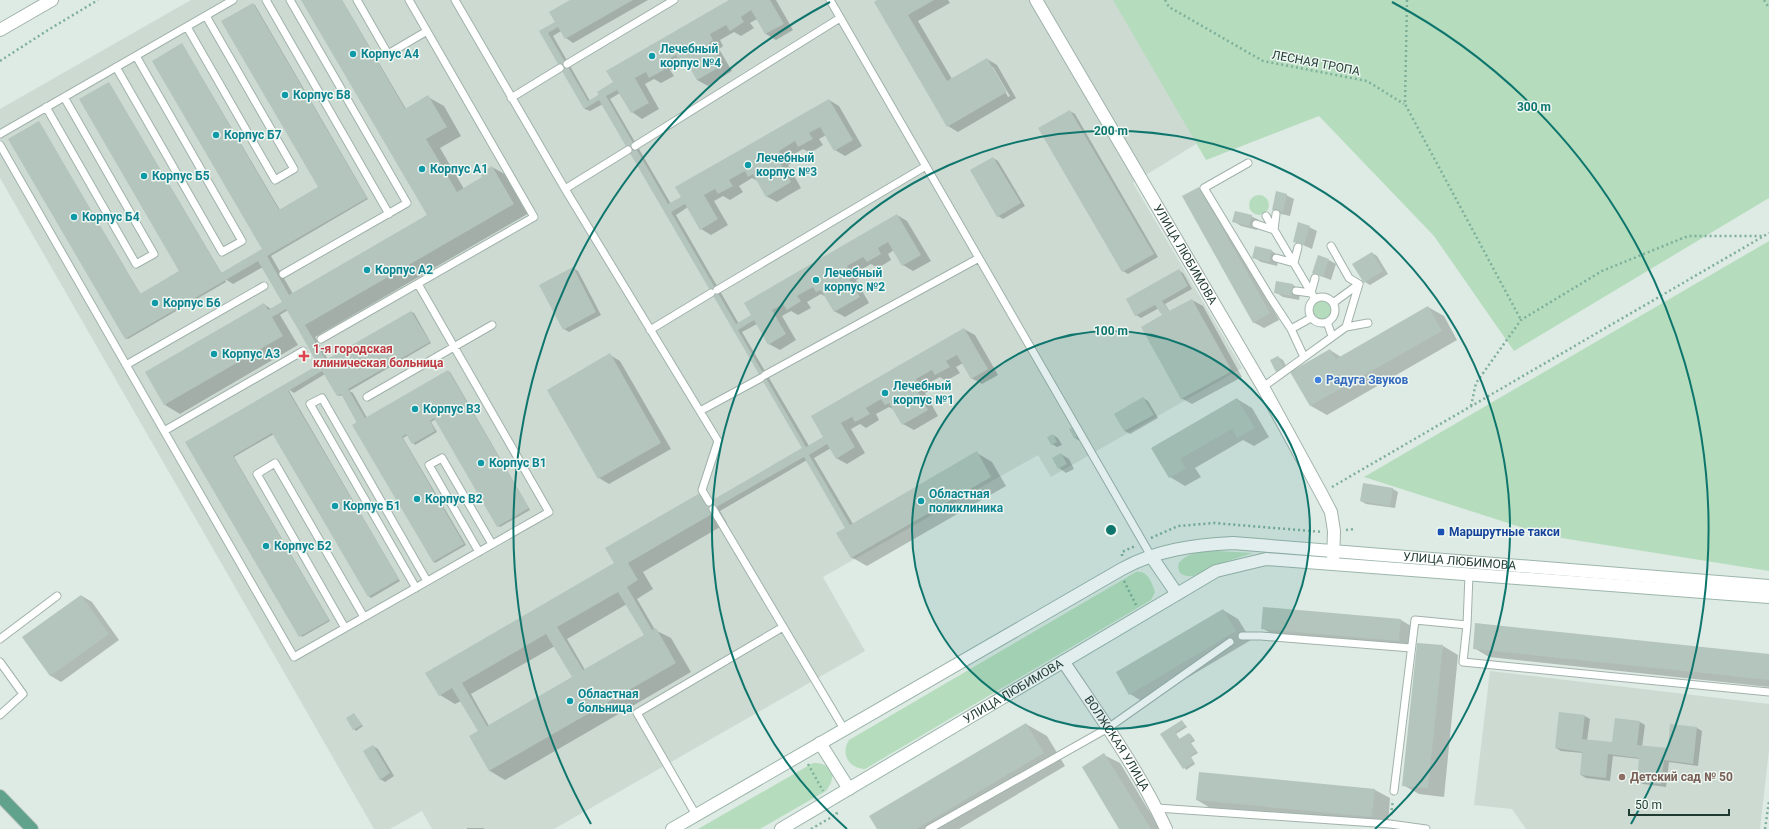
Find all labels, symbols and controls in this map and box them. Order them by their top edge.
place label: Лечебный корпус №4 [660,42,721,70]
place label: Корпус А4 [361,47,419,61]
street label: ЛЕСНАЯ ТРОПА [1271,48,1361,78]
marker: Корпус А4 [348,49,358,59]
marker: Лечебный корпус №4 [647,51,657,61]
place label: Корпус Б8 [293,88,351,102]
marker: Корпус Б8 [280,90,290,100]
text: 300 m [1517,100,1551,114]
text: 200 m [1094,124,1128,138]
place label: Корпус Б7 [224,128,282,142]
marker: Корпус Б7 [211,130,221,140]
place label: Лечебный корпус №3 [756,151,817,179]
marker: Лечебный корпус №3 [743,160,753,170]
place label: Корпус А1 [430,162,488,176]
marker: Корпус А1 [417,164,427,174]
place label: Корпус Б5 [152,169,210,183]
marker: Корпус Б5 [139,171,149,181]
street label: УЛИЦА ЛЮБИМОВА [1151,202,1220,307]
place label: Корпус Б4 [82,210,140,224]
marker: Корпус Б4 [69,212,79,222]
place label: Корпус А2 [375,263,433,277]
marker: Корпус А2 [362,265,372,275]
place label: Лечебный корпус №2 [824,266,885,294]
marker: Лечебный корпус №2 [811,275,821,285]
place label: Корпус Б6 [163,296,221,310]
marker: Корпус Б6 [150,298,160,308]
text: 100 m [1094,324,1128,338]
place label: 1-я городская клиническая больница [313,342,444,370]
place label: Корпус А3 [222,347,280,361]
marker: Корпус А3 [209,349,219,359]
marker: 1-я городская клиническая больница [298,350,310,362]
place label: Радуга Звуков [1326,373,1409,387]
marker: Радуга Звуков [1313,375,1323,385]
place label: Лечебный корпус №1 [893,379,954,407]
marker: Лечебный корпус №1 [880,388,890,398]
place label: Корпус В3 [423,402,481,416]
marker: Корпус В3 [410,404,420,414]
place label: Корпус В1 [489,456,547,470]
marker: Корпус В1 [476,458,486,468]
place label: Областная поликлиника [929,487,1004,515]
place label: Корпус В2 [425,492,483,506]
marker: Корпус В2 [412,494,422,504]
marker: Областная поликлиника [916,496,926,506]
place label: Корпус Б1 [343,499,401,513]
marker: Корпус Б1 [330,501,340,511]
centre of rings [1104,523,1118,537]
place label: Маршрутные такси [1449,525,1560,539]
marker: Маршрутные такси [1436,527,1446,537]
place label: Корпус Б2 [274,539,332,553]
marker: Корпус Б2 [261,541,271,551]
street label: УЛИЦА ЛЮБИМОВА [1402,550,1517,573]
street label: УЛИЦА ЛЮБИМОВА [961,656,1066,726]
place label: Областная больница [578,687,639,715]
street label: ВОЛЖСКАЯ УЛИЦА [1081,693,1152,794]
marker: Областная больница [565,696,575,706]
place label: Детский сад № 50 [1630,770,1733,784]
marker: Детский сад № 50 [1617,772,1627,782]
scale bar [1629,791,1729,817]
text: 50 m [1635,798,1662,812]

